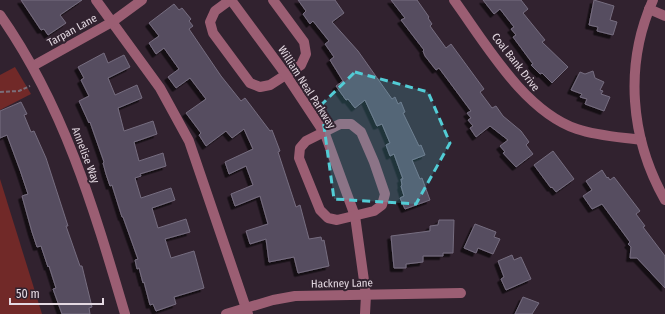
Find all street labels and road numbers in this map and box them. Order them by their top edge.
street label: Tarpan Lane [45,11,99,49]
street label: Coal Bank Drive [489,31,542,94]
street label: William Neal Parkway [275,44,338,131]
street label: Annelise Way [69,125,102,185]
street label: Hackney Lane [311,276,373,291]

